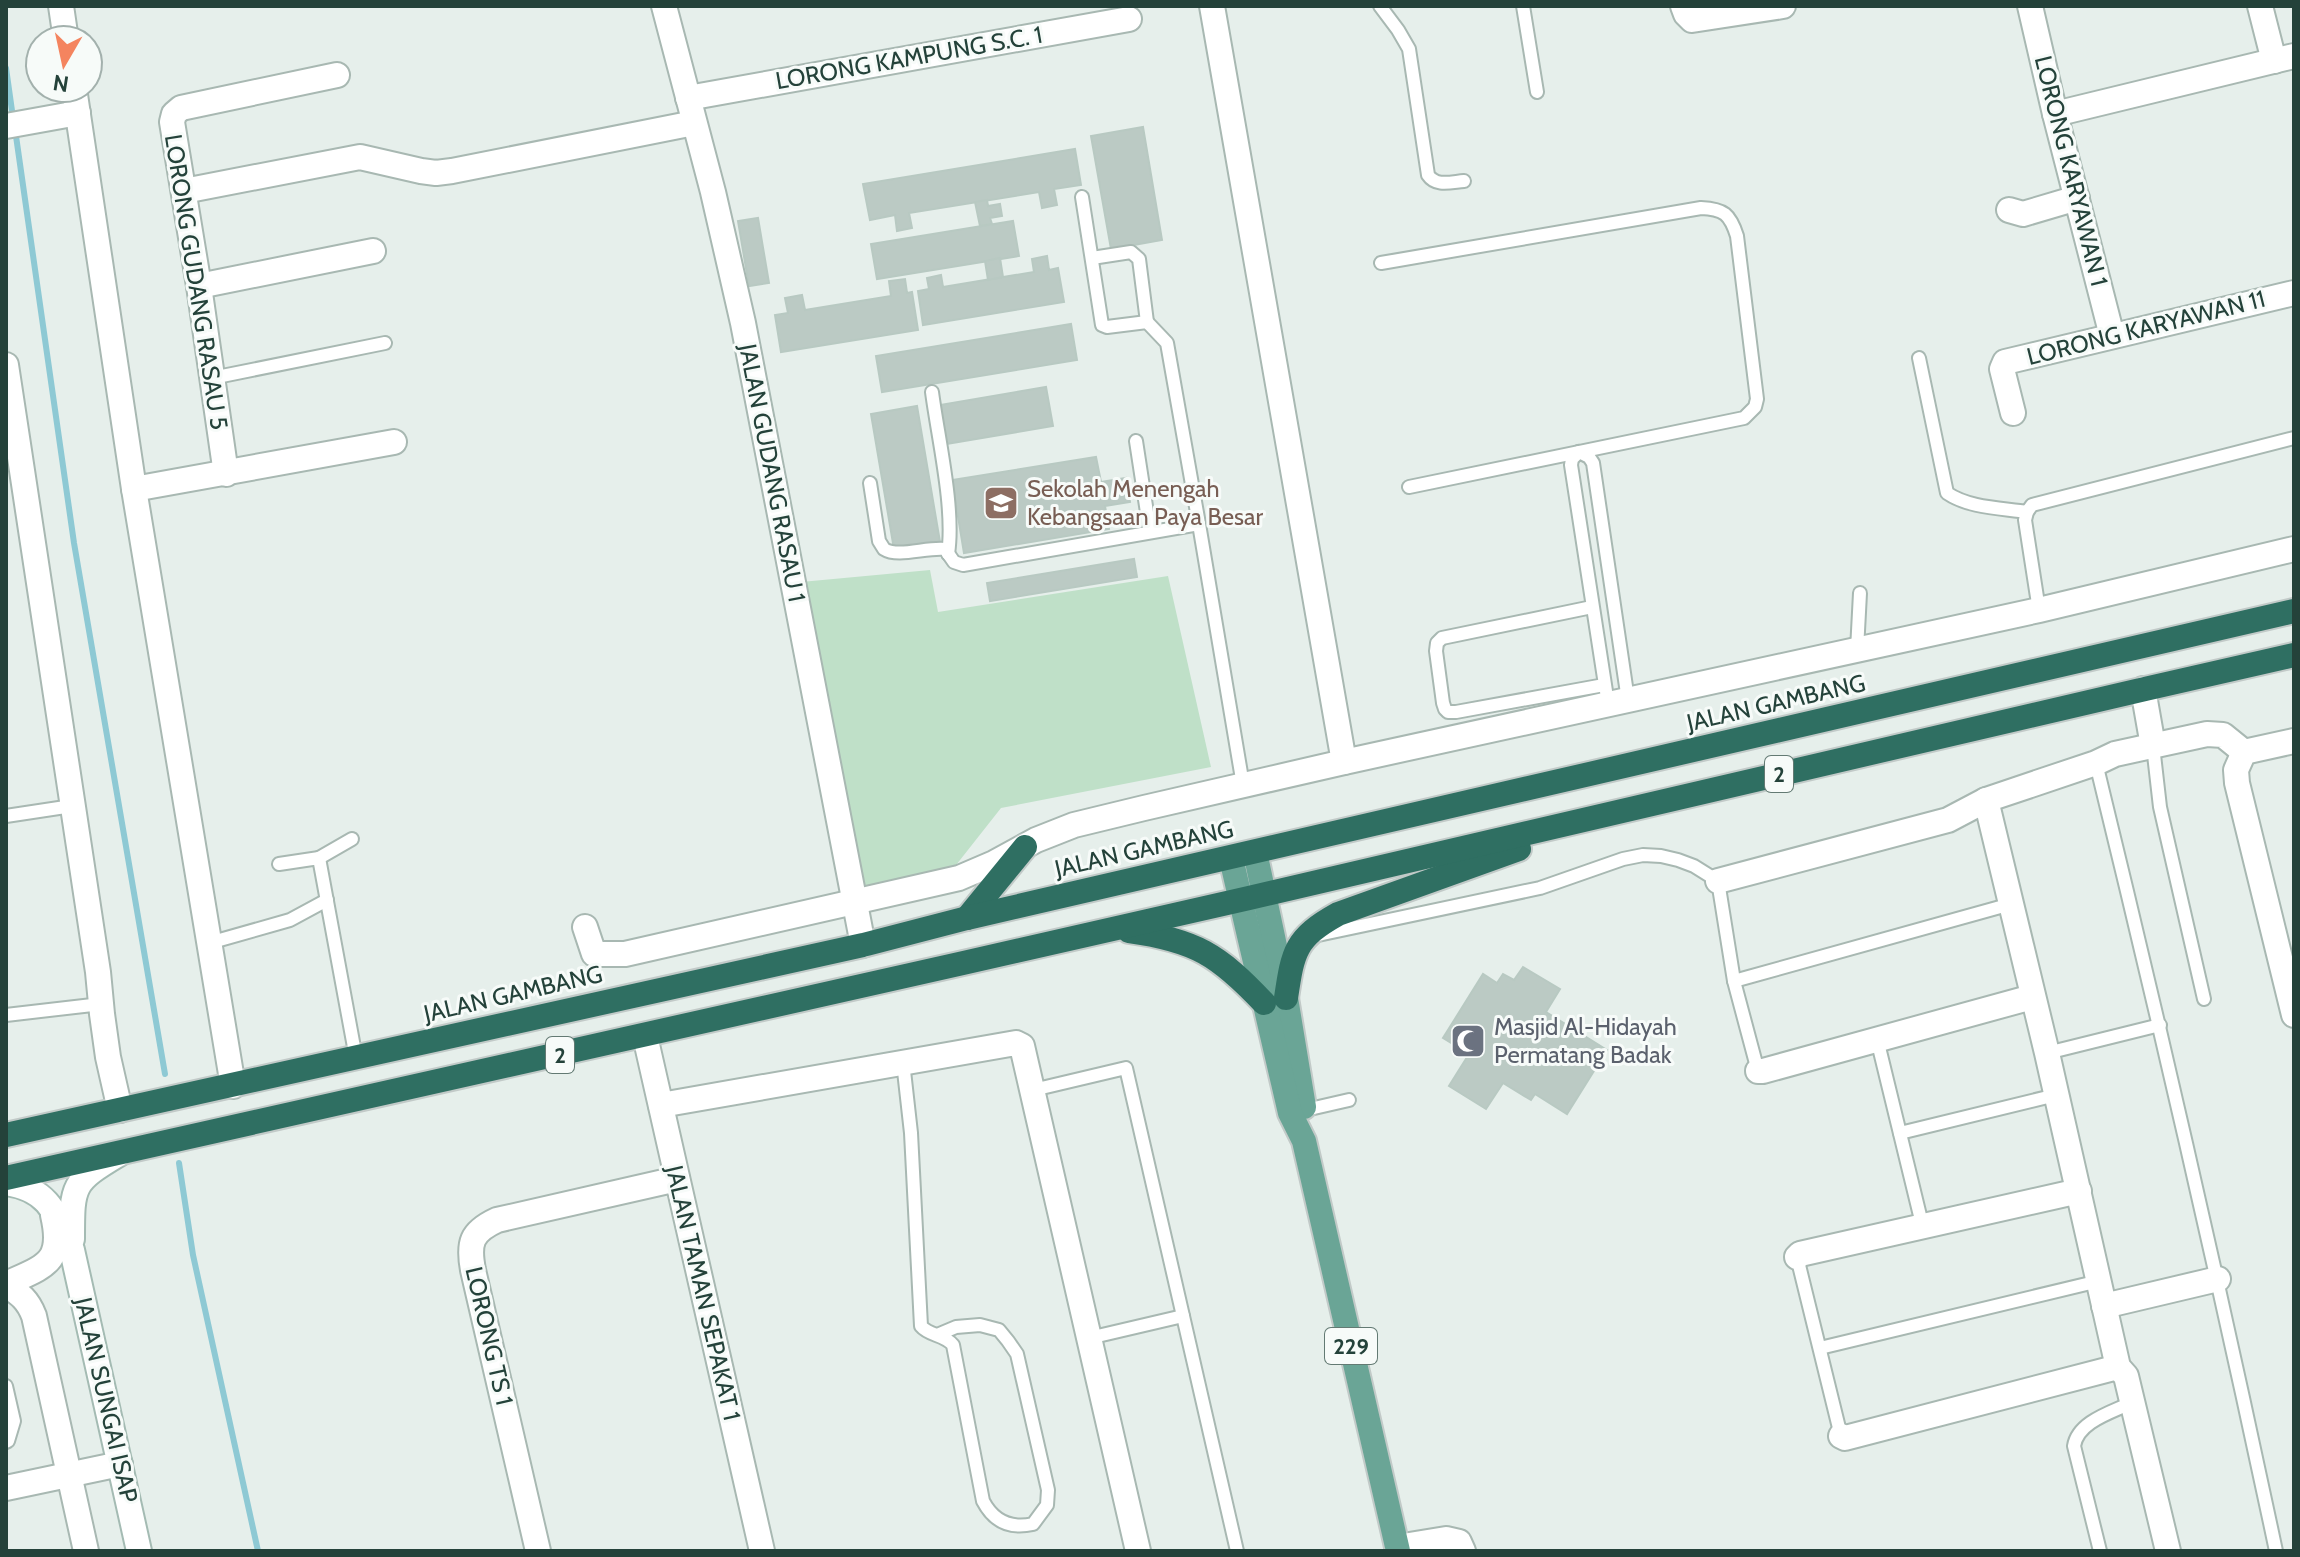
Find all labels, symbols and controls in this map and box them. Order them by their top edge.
street label: LORONG KAMPUNG S.C. 1 [773,20,1045,95]
north arrow [24,24,104,104]
street label: LORONG KARYAWAN 1 [2029,53,2114,289]
text: N [51,69,71,98]
street label: LORONG GUDANG RASAU 5 [159,132,234,432]
street label: LORONG KARYAWAN 11 [2024,284,2268,371]
street label: JALAN GUDANG RASAU 1 [733,340,812,604]
place label: Sekolah Menengah Kebangsaan Paya Besar [1027,474,1263,531]
school or university icon: Sekolah Menengah Kebangsaan Paya Besar [982,484,1020,522]
street label: JALAN GAMBANG [1683,668,1868,737]
road number: 2 [1765,756,1793,792]
street label: JALAN GAMBANG [1051,814,1236,883]
street label: JALAN GAMBANG [420,959,605,1028]
place label: Masjid Al-Hidayah Permatang Badak [1494,1012,1677,1069]
mosque icon: Masjid Al-Hidayah Permatang Badak [1449,1022,1487,1060]
road number: 2 [546,1037,574,1073]
street label: JALAN TAMAN SEPAKAT 1 [660,1162,747,1423]
street label: LORONG TS 1 [459,1264,520,1408]
street label: JALAN SUNGAI ISAP [69,1294,144,1505]
road number: 229 [1325,1328,1377,1364]

